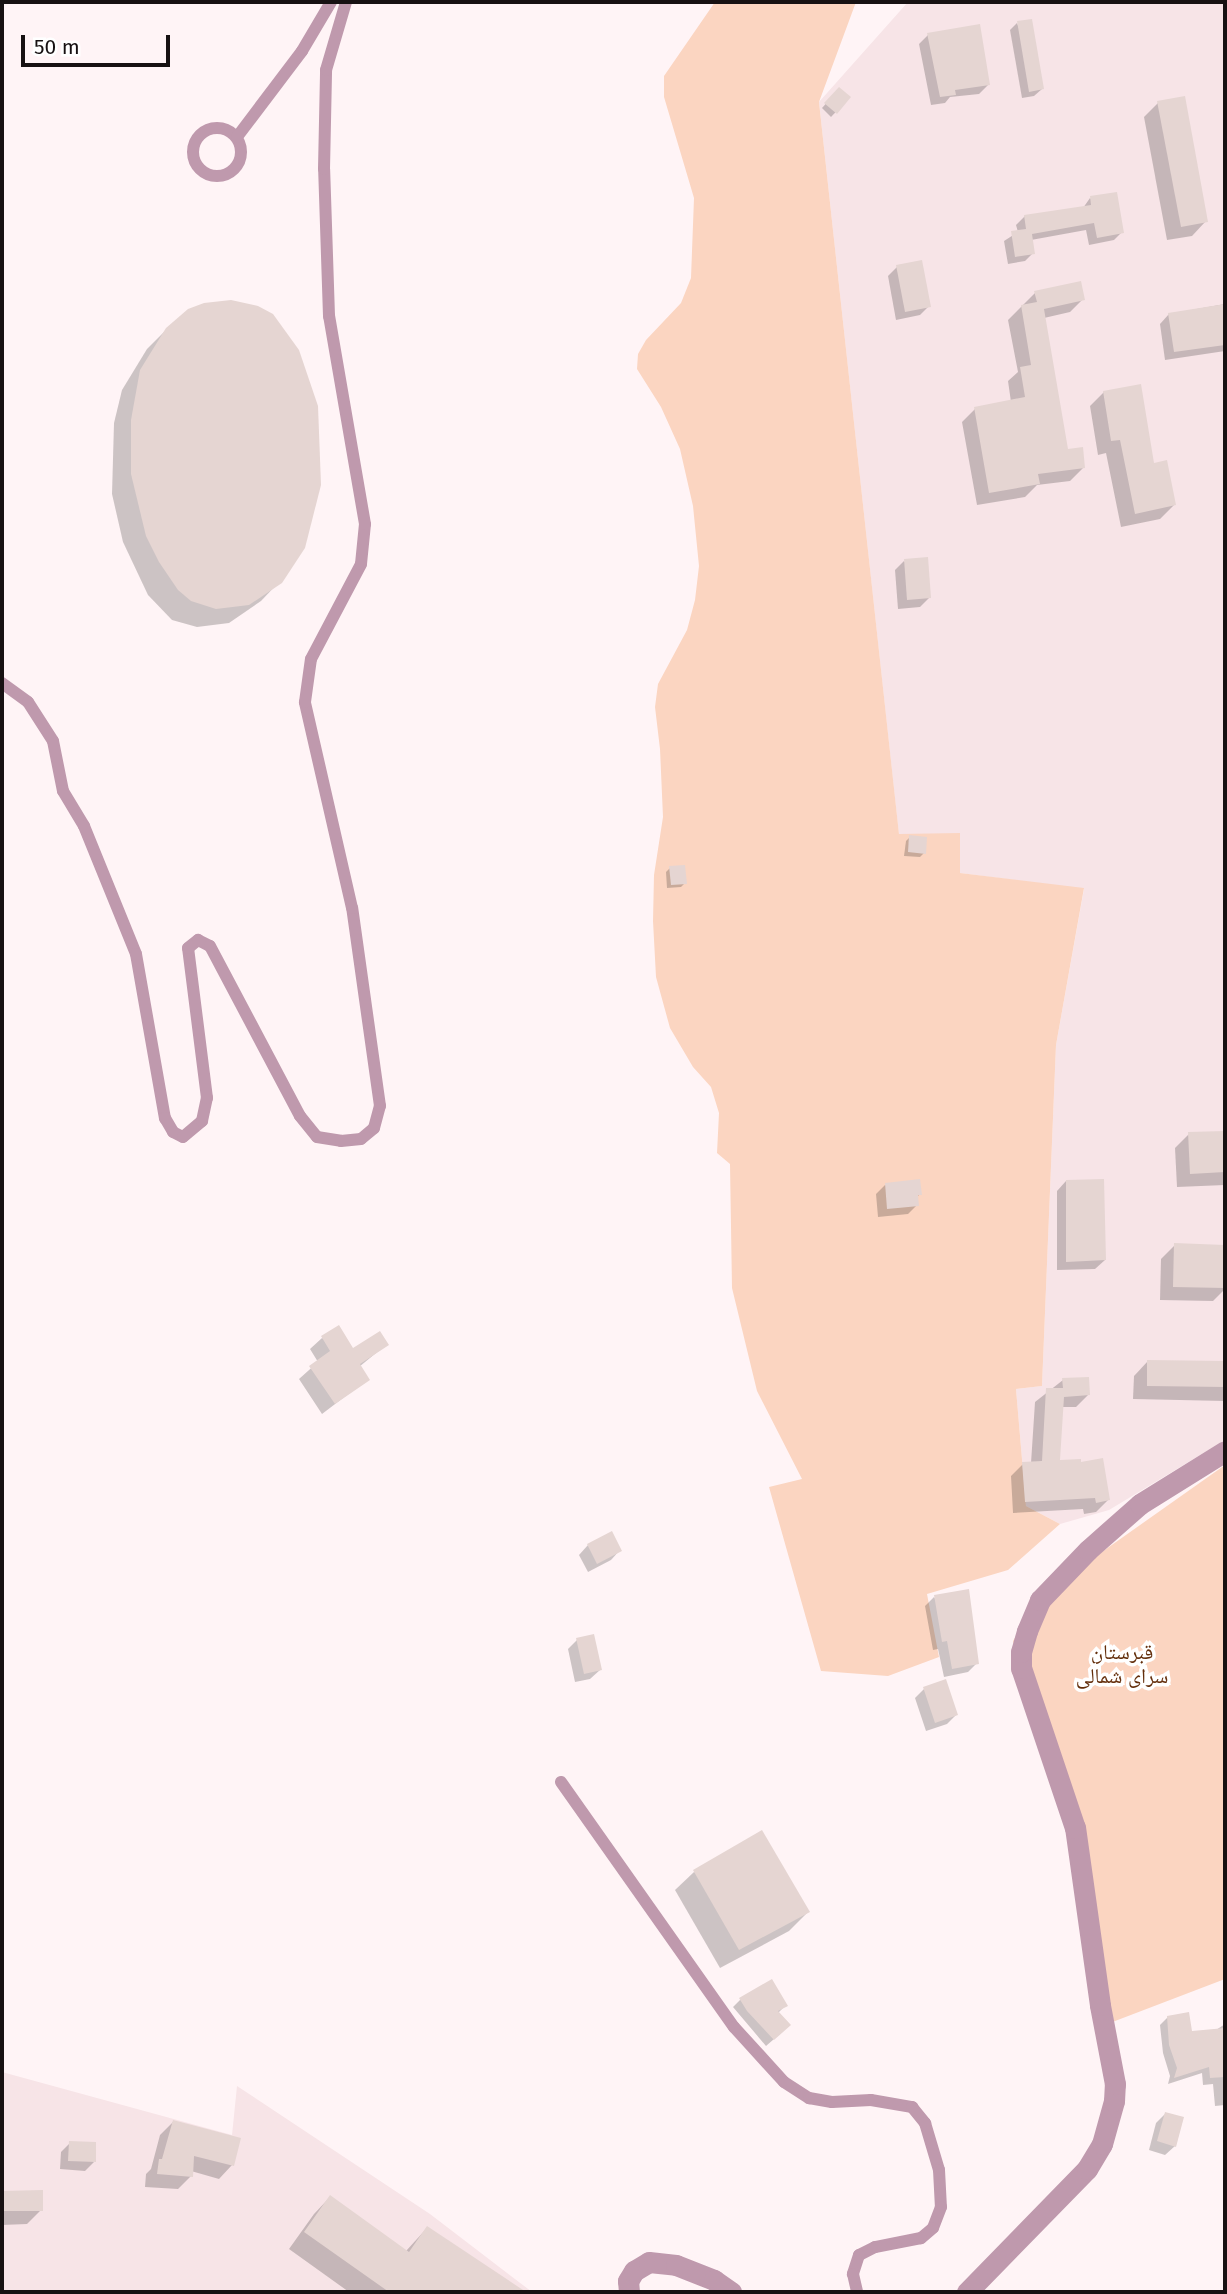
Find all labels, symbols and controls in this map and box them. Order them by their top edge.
scale bar [24,21,173,65]
text: 50 m [34,34,80,60]
park label: قبرستان سرای شمالی [1076,1639,1168,1689]

